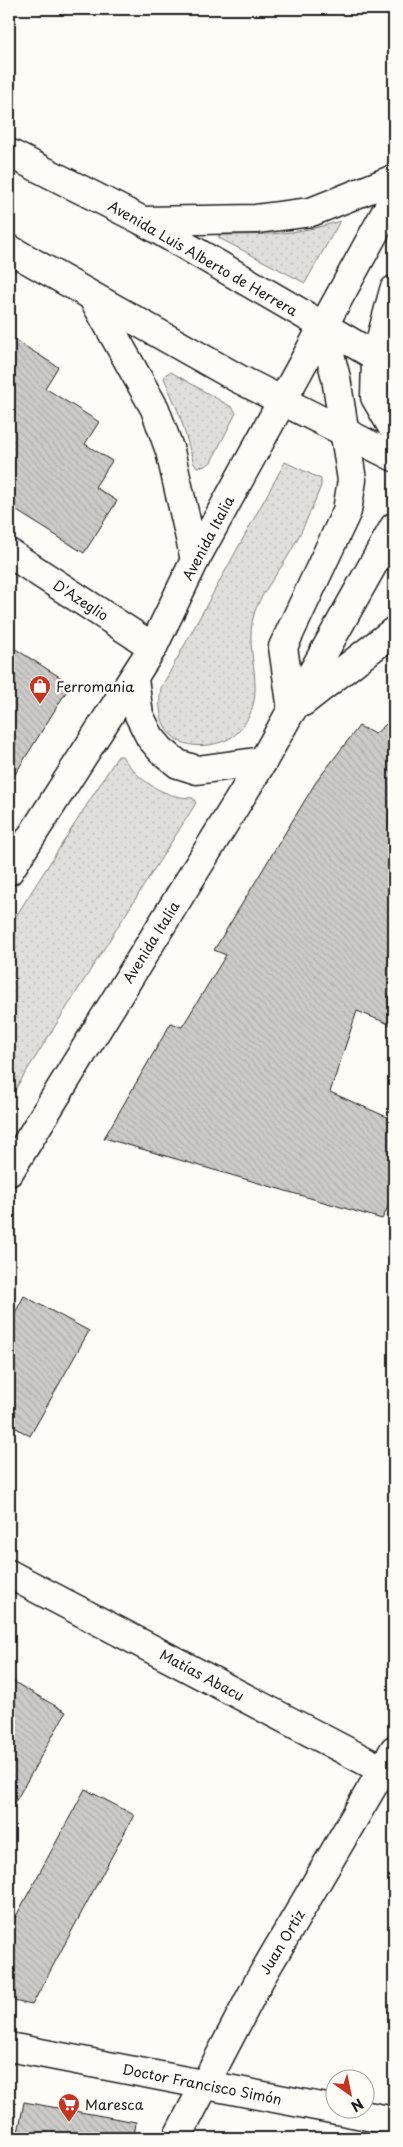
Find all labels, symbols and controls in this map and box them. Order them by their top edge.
street label: Avenida Luis Alberto de Herrera [104,195,302,321]
street label: Avenida Italia [177,492,239,584]
street label: D'Azeglio [49,574,113,626]
shop icon: Ferromania [28,674,52,705]
place label: Ferromania [56,676,135,697]
street label: Avenida Italia [117,897,185,987]
street label: Matías Abacu [156,1644,248,1706]
street label: Juan Ortiz [254,1905,310,1978]
street label: Doctor Francisco Simón [120,2058,284,2110]
north arrow [326,2070,376,2120]
supermarket icon: Maresca [57,2092,81,2123]
text: N [347,2093,368,2117]
place label: Maresca [85,2094,144,2115]

